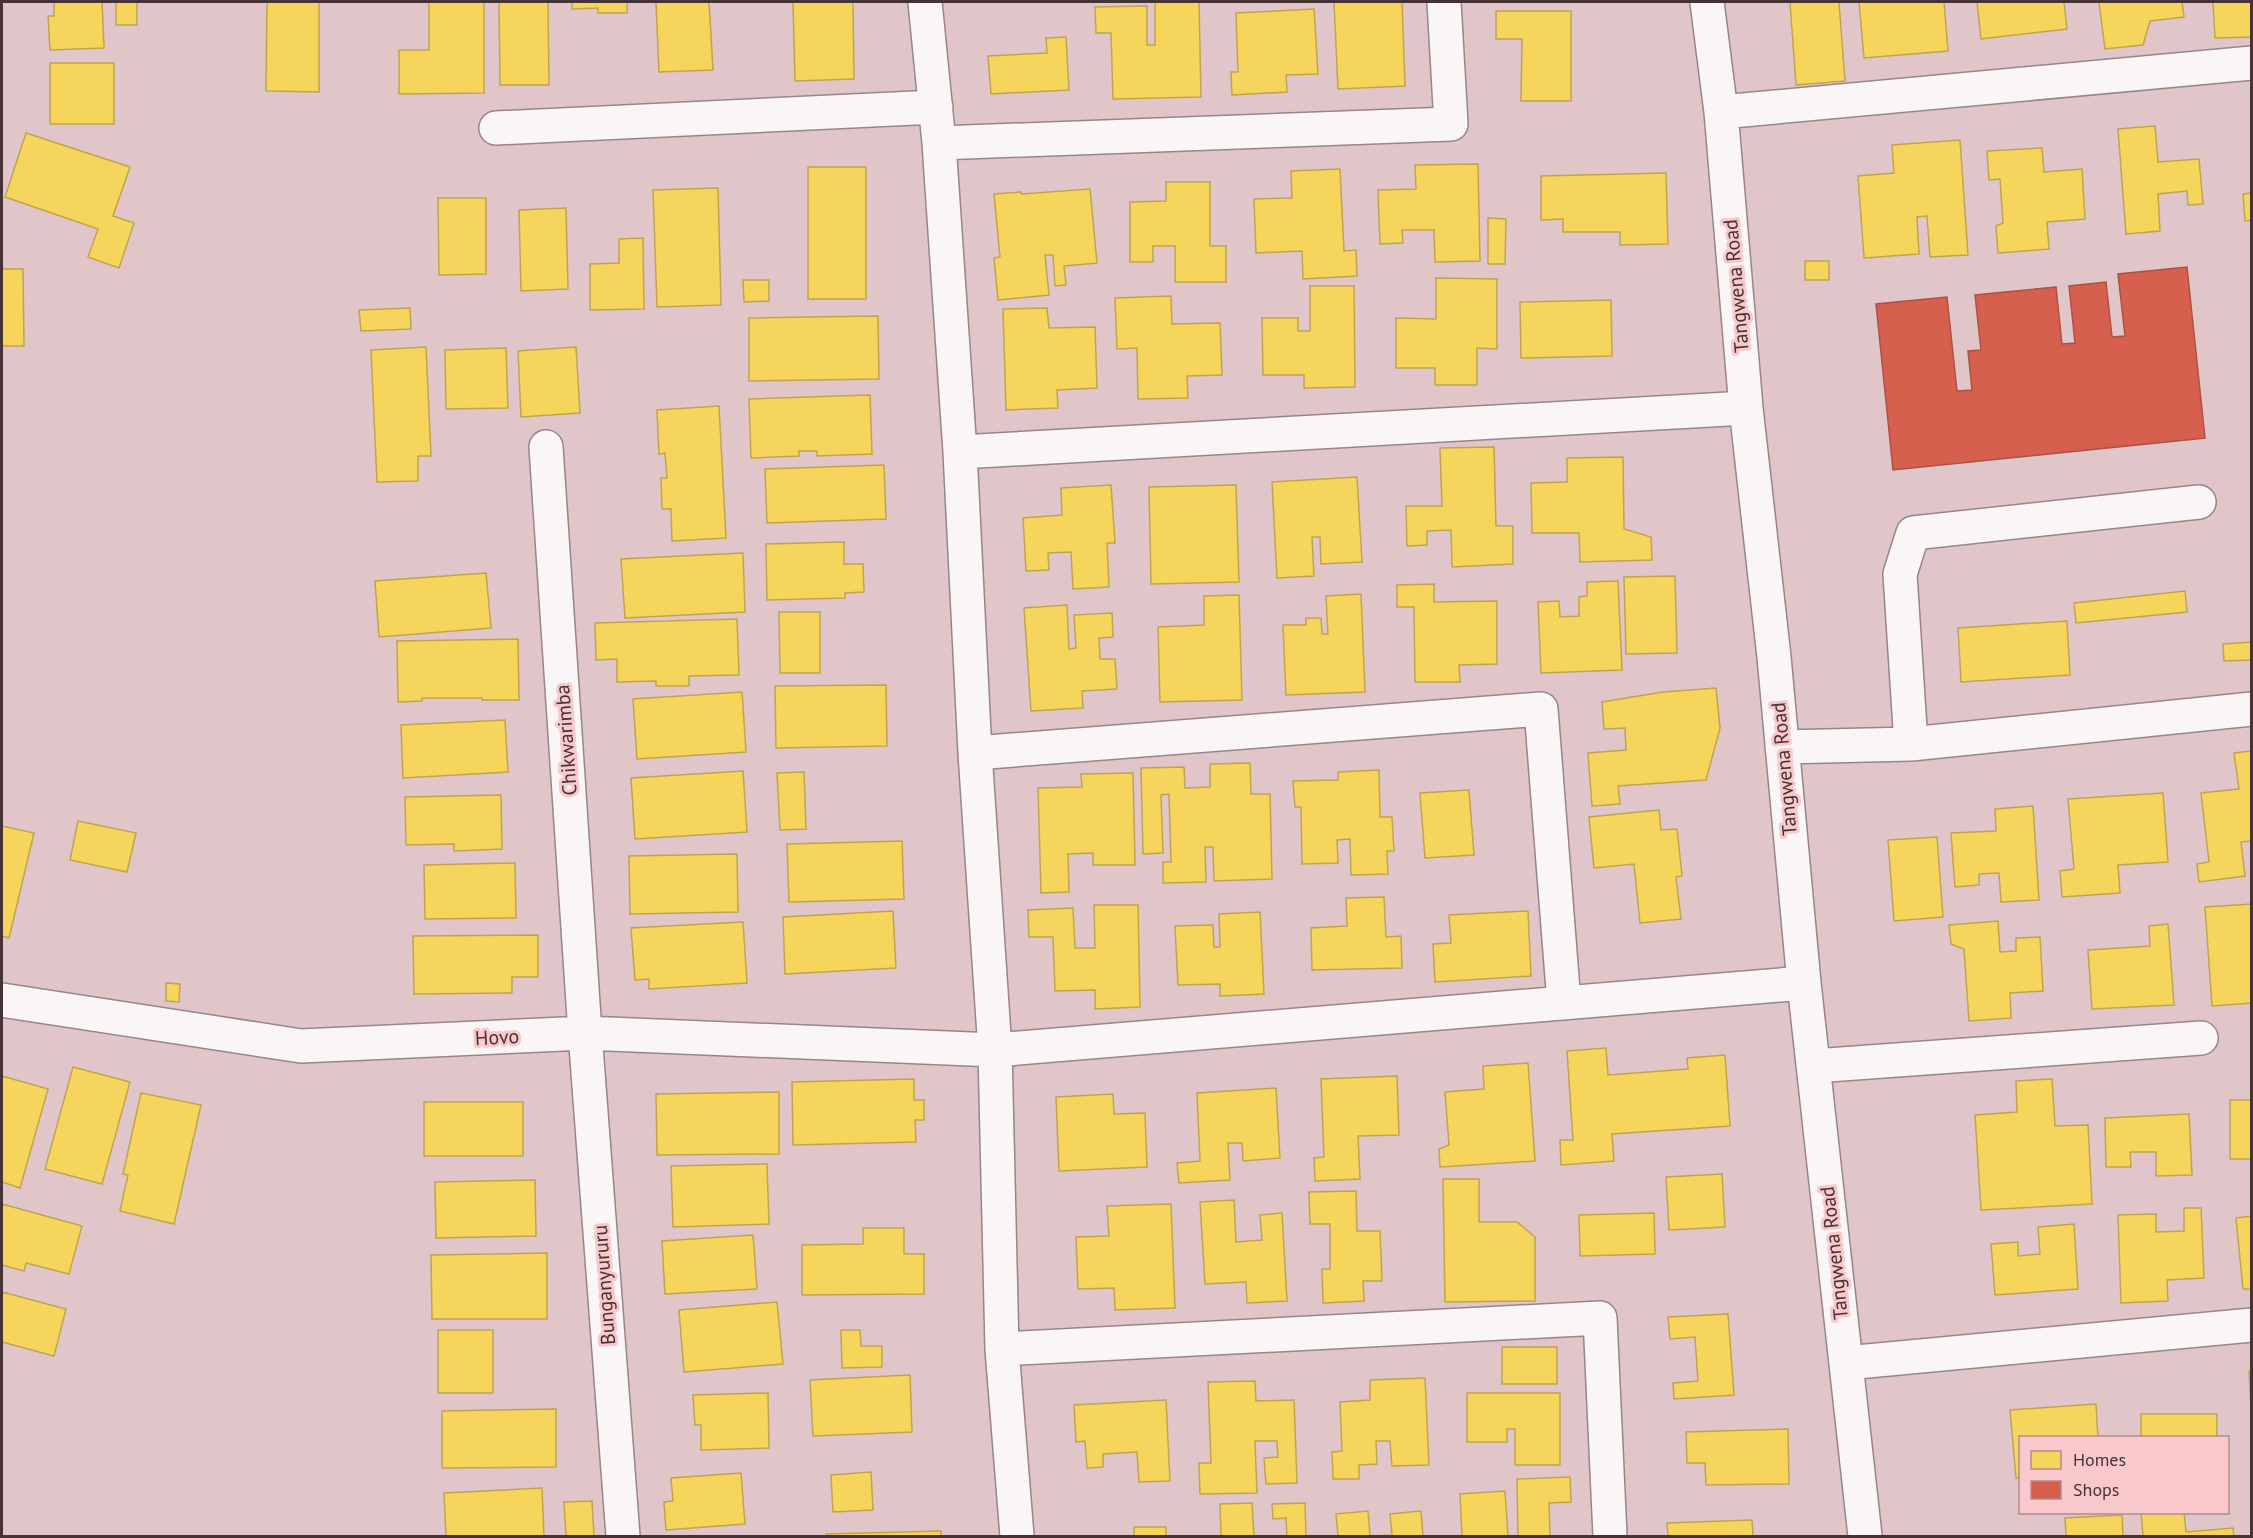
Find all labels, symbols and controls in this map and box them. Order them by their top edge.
street label: Tangwena Road [1717,218,1755,354]
street label: Chikwarimba [549,684,583,796]
street label: Tangwena Road [1765,701,1803,837]
street label: Hovo [474,1023,520,1051]
street label: Tangwena Road [1814,1185,1854,1321]
street label: Bunganyururu [587,1224,621,1346]
legend [2019,1436,2229,1514]
text: Homes [2073,1448,2126,1471]
text: Shops [2073,1478,2119,1501]

